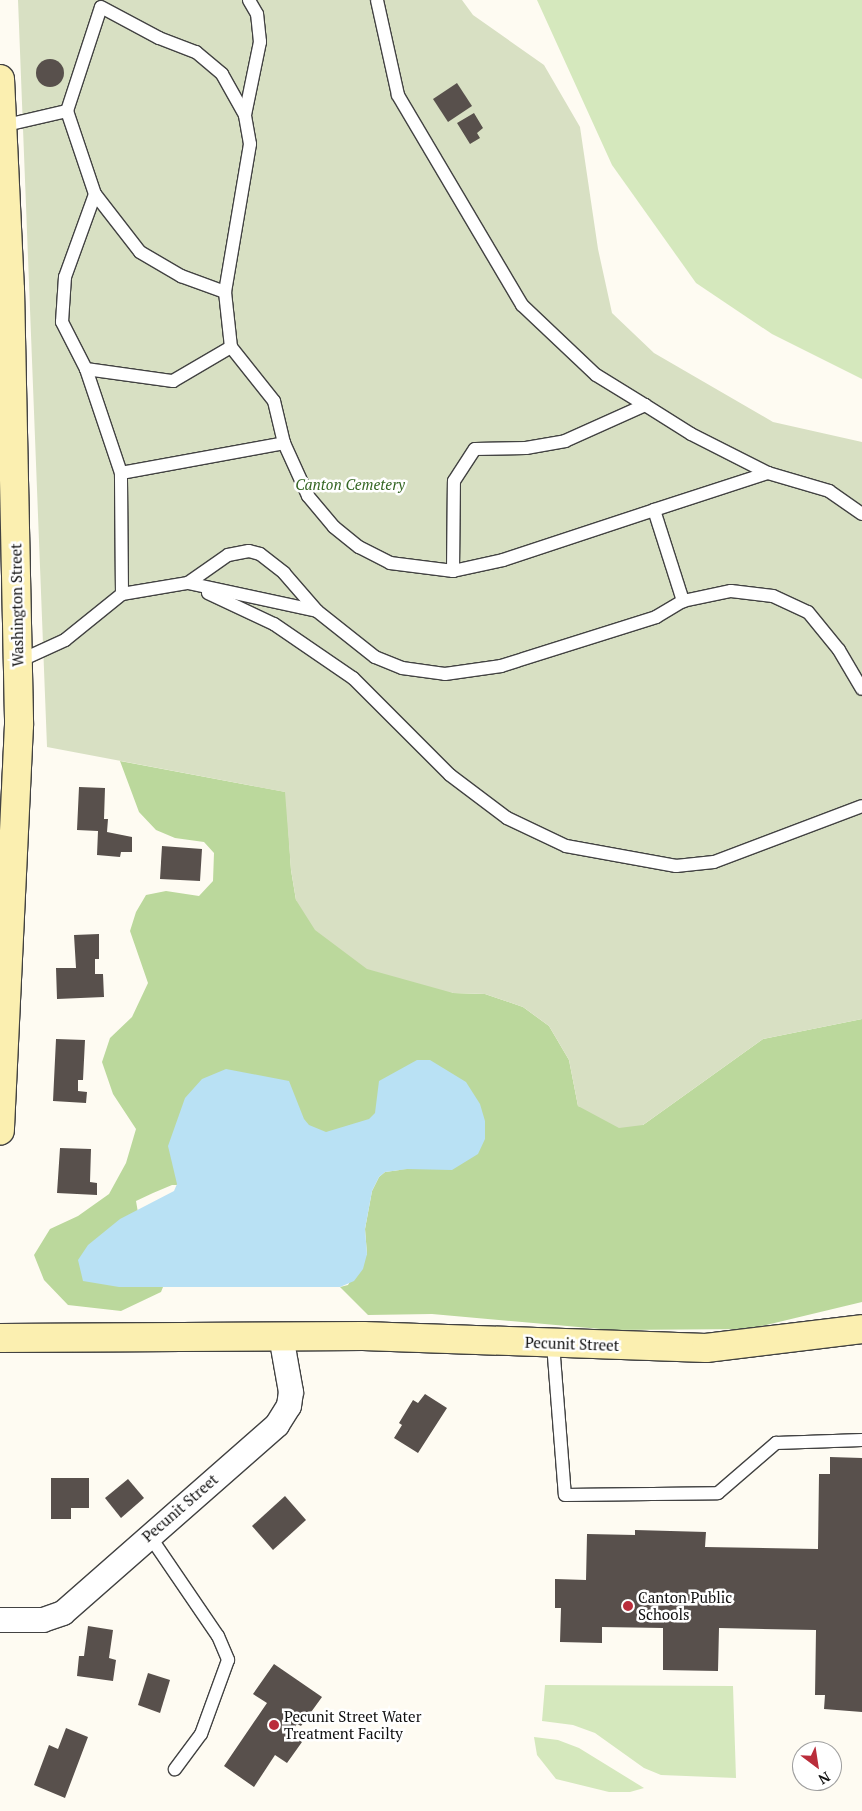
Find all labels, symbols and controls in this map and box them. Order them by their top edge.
park label: Canton Cemetery [295,476,405,494]
street label: Washington Street [7,543,27,667]
street label: Pecunit Street [525,1333,619,1355]
street label: Pecunit Street [139,1470,221,1546]
place label: Canton Public Schools [638,1588,732,1623]
marker: Canton Public Schools [622,1600,634,1612]
place label: Pecunit Street Water Treatment Facilty [284,1707,421,1742]
marker: Pecunit Street Water Treatment Facilty [268,1719,280,1731]
north arrow [792,1741,842,1791]
text: N [815,1768,834,1789]

